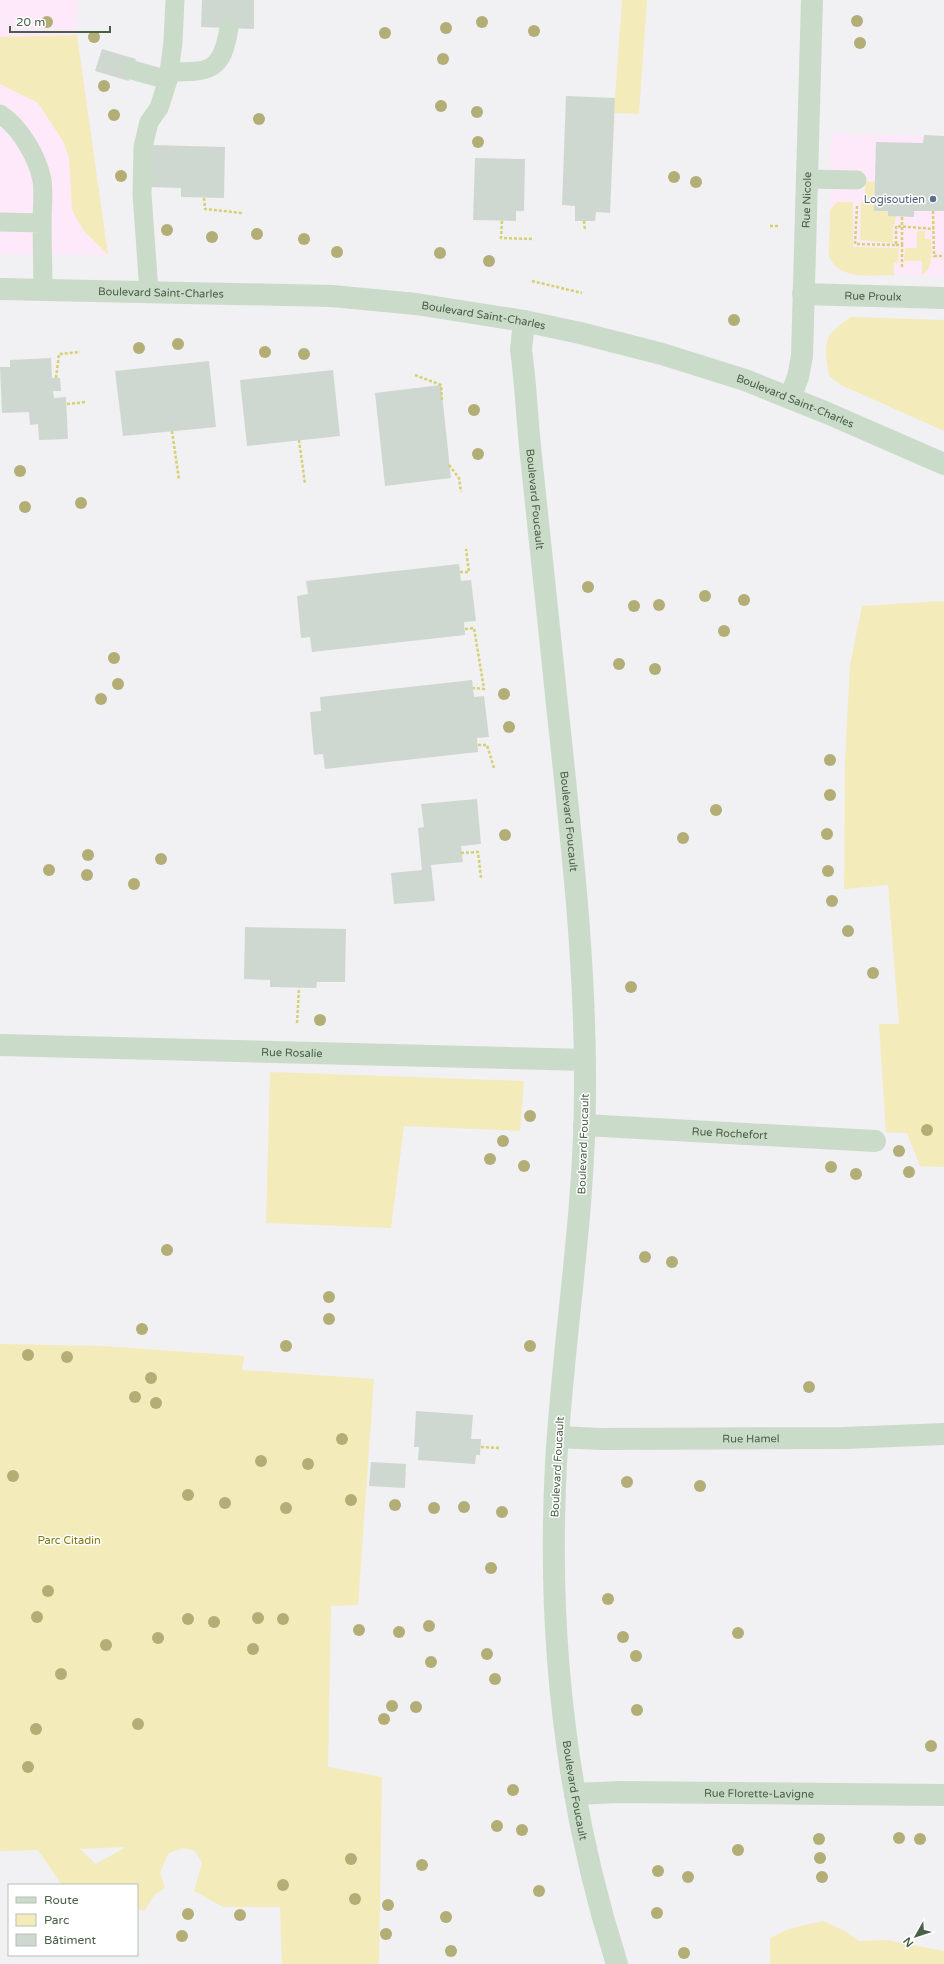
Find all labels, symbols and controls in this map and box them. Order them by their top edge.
scale bar [10,8,110,34]
text: 20 m [16,15,45,29]
street label: Rue Nicole [800,171,814,228]
place label: Logisoutien [864,193,925,206]
marker: Logisoutien [928,194,938,204]
street label: Boulevard Saint-Charles [98,285,224,301]
street label: Rue Proulx [844,289,902,304]
street label: Boulevard Saint-Charles [420,299,547,332]
street label: Boulevard Saint-Charles [735,372,856,431]
street label: Boulevard Foucault [523,448,546,550]
street label: Boulevard Foucault [557,770,580,872]
street label: Rue Rosalie [261,1046,323,1060]
street label: Boulevard Foucault [575,1093,592,1195]
street label: Rue Rochefort [691,1125,768,1142]
street label: Boulevard Foucault [548,1416,567,1518]
street label: Rue Hamel [722,1432,780,1445]
park label: Parc Citadin [37,1534,101,1547]
street label: Boulevard Foucault [560,1740,590,1841]
street label: Rue Florette-Lavigne [704,1787,814,1801]
legend [8,1884,138,1956]
text: Route [44,1893,79,1907]
text: Parc [44,1913,69,1927]
north arrow [896,1916,936,1956]
text: Bâtiment [44,1933,96,1947]
text: N [901,1934,916,1950]

